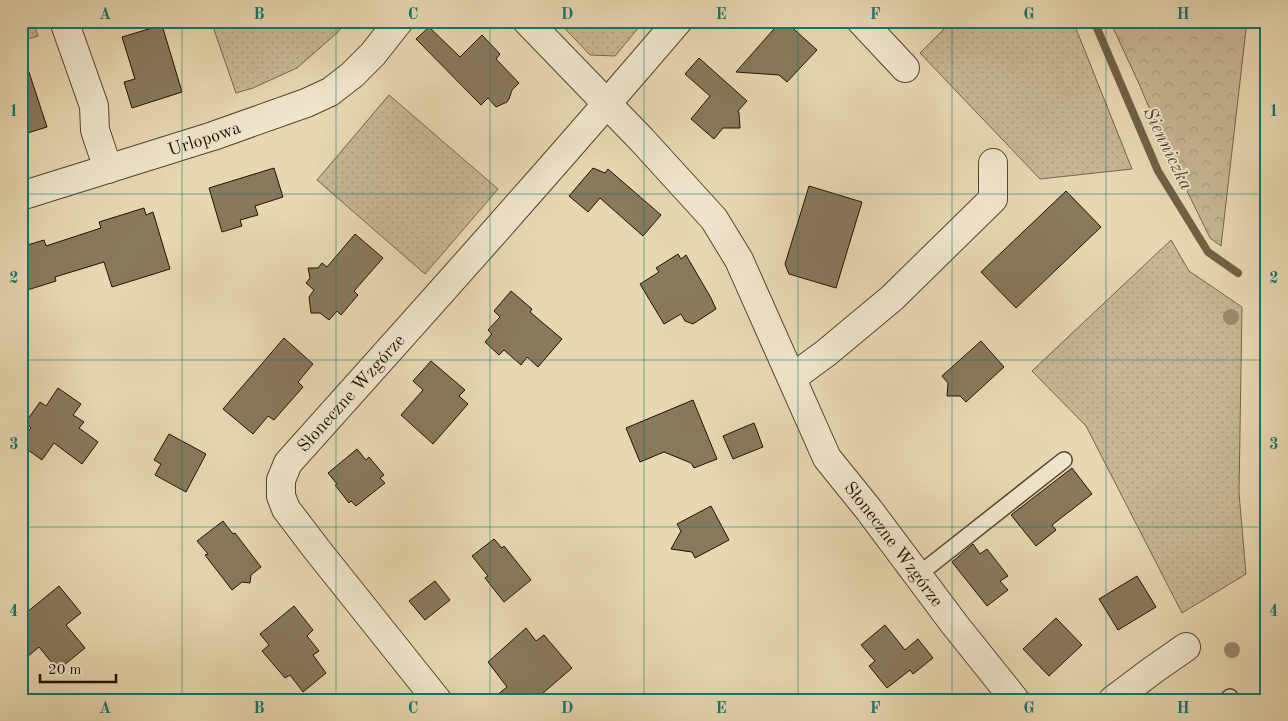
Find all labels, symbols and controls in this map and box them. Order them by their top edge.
text: A [99,7,111,23]
text: B [253,7,265,23]
text: C [408,7,418,23]
text: D [561,7,573,23]
text: E [715,7,727,23]
text: F [870,7,881,23]
text: G [1023,7,1035,23]
text: H [1176,7,1190,23]
text: 1 [9,104,19,120]
text: 1 [1269,104,1279,120]
water label: Sienniczka [1139,105,1195,194]
street label: Urlopowa [166,119,243,160]
text: 2 [9,271,19,287]
text: 2 [1269,271,1279,287]
street label: Słoneczne Wzgórze [294,331,409,456]
text: 3 [9,437,19,453]
text: 3 [1269,437,1279,453]
street label: Słoneczne Wzgórze [840,479,946,610]
text: 4 [9,604,19,620]
text: 4 [1269,604,1279,620]
scale bar [40,651,116,683]
text: 20 m [48,663,82,678]
text: A [99,701,111,717]
text: B [253,701,265,717]
text: C [408,701,418,717]
text: D [561,701,573,717]
text: E [715,701,727,717]
text: F [870,701,881,717]
text: G [1023,701,1035,717]
text: H [1176,701,1190,717]

